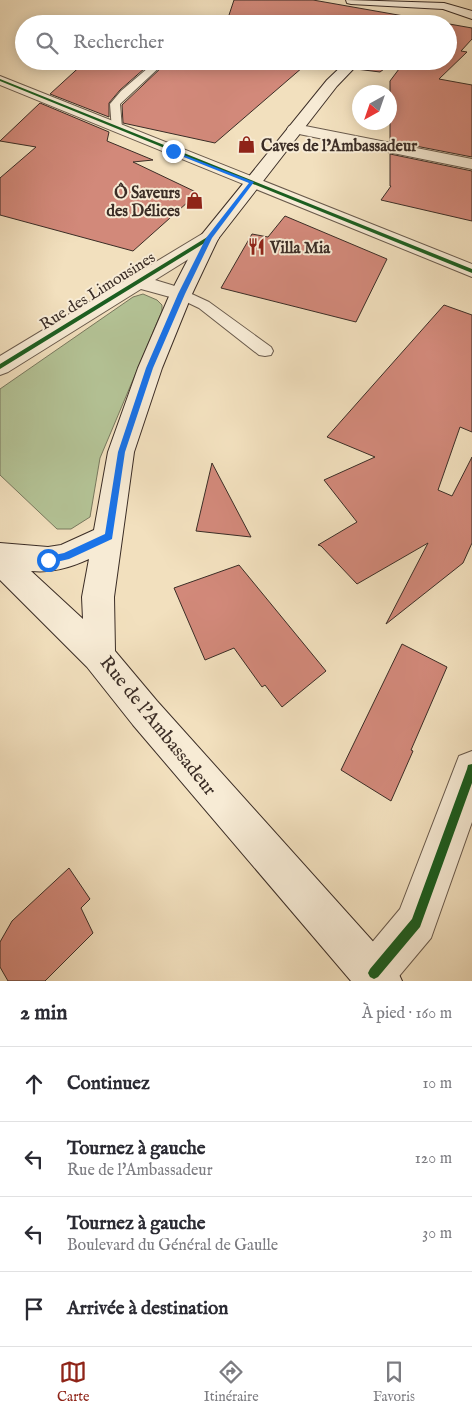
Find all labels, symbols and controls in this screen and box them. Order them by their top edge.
search box [15,15,457,70]
icon: search [33,29,61,57]
text: Rechercher [73,31,164,55]
north arrow [352,85,397,130]
shop icon: Caves de l’Ambassadeur [237,135,257,155]
place label: Caves de l’Ambassadeur [261,137,417,157]
route end [162,140,185,163]
place label: Ô Saveurs des Délices [106,182,180,222]
shop icon: Ô Saveurs des Délices [184,191,204,211]
restaurant icon: Villa Mia [246,237,266,257]
place label: Villa Mia [269,239,331,259]
street label: Rue des Limousines [37,248,160,335]
route start [37,549,60,572]
street label: Rue de l'Ambassadeur [94,652,221,801]
text: 2 min [20,1000,67,1027]
text: À pied · 160 m [362,1004,452,1024]
icon: ahead [20,1070,48,1098]
text: Continuez [67,1072,150,1096]
text: 10 m [422,1074,452,1094]
text: Tournez à gauche [67,1137,206,1161]
icon: left [20,1145,48,1173]
text: 120 m [415,1149,452,1169]
text: Rue de l'Ambassadeur [67,1161,213,1181]
text: Tournez à gauche [67,1212,206,1236]
icon: left [20,1220,48,1248]
text: 30 m [422,1224,452,1244]
text: Boulevard du Général de Gaulle [67,1236,278,1256]
icon: arrive [20,1295,48,1323]
text: Arrivée à destination [67,1297,228,1321]
tab: Carte [57,1358,90,1406]
tab: Itinéraire [204,1358,259,1406]
tab: Favoris [373,1358,415,1406]

